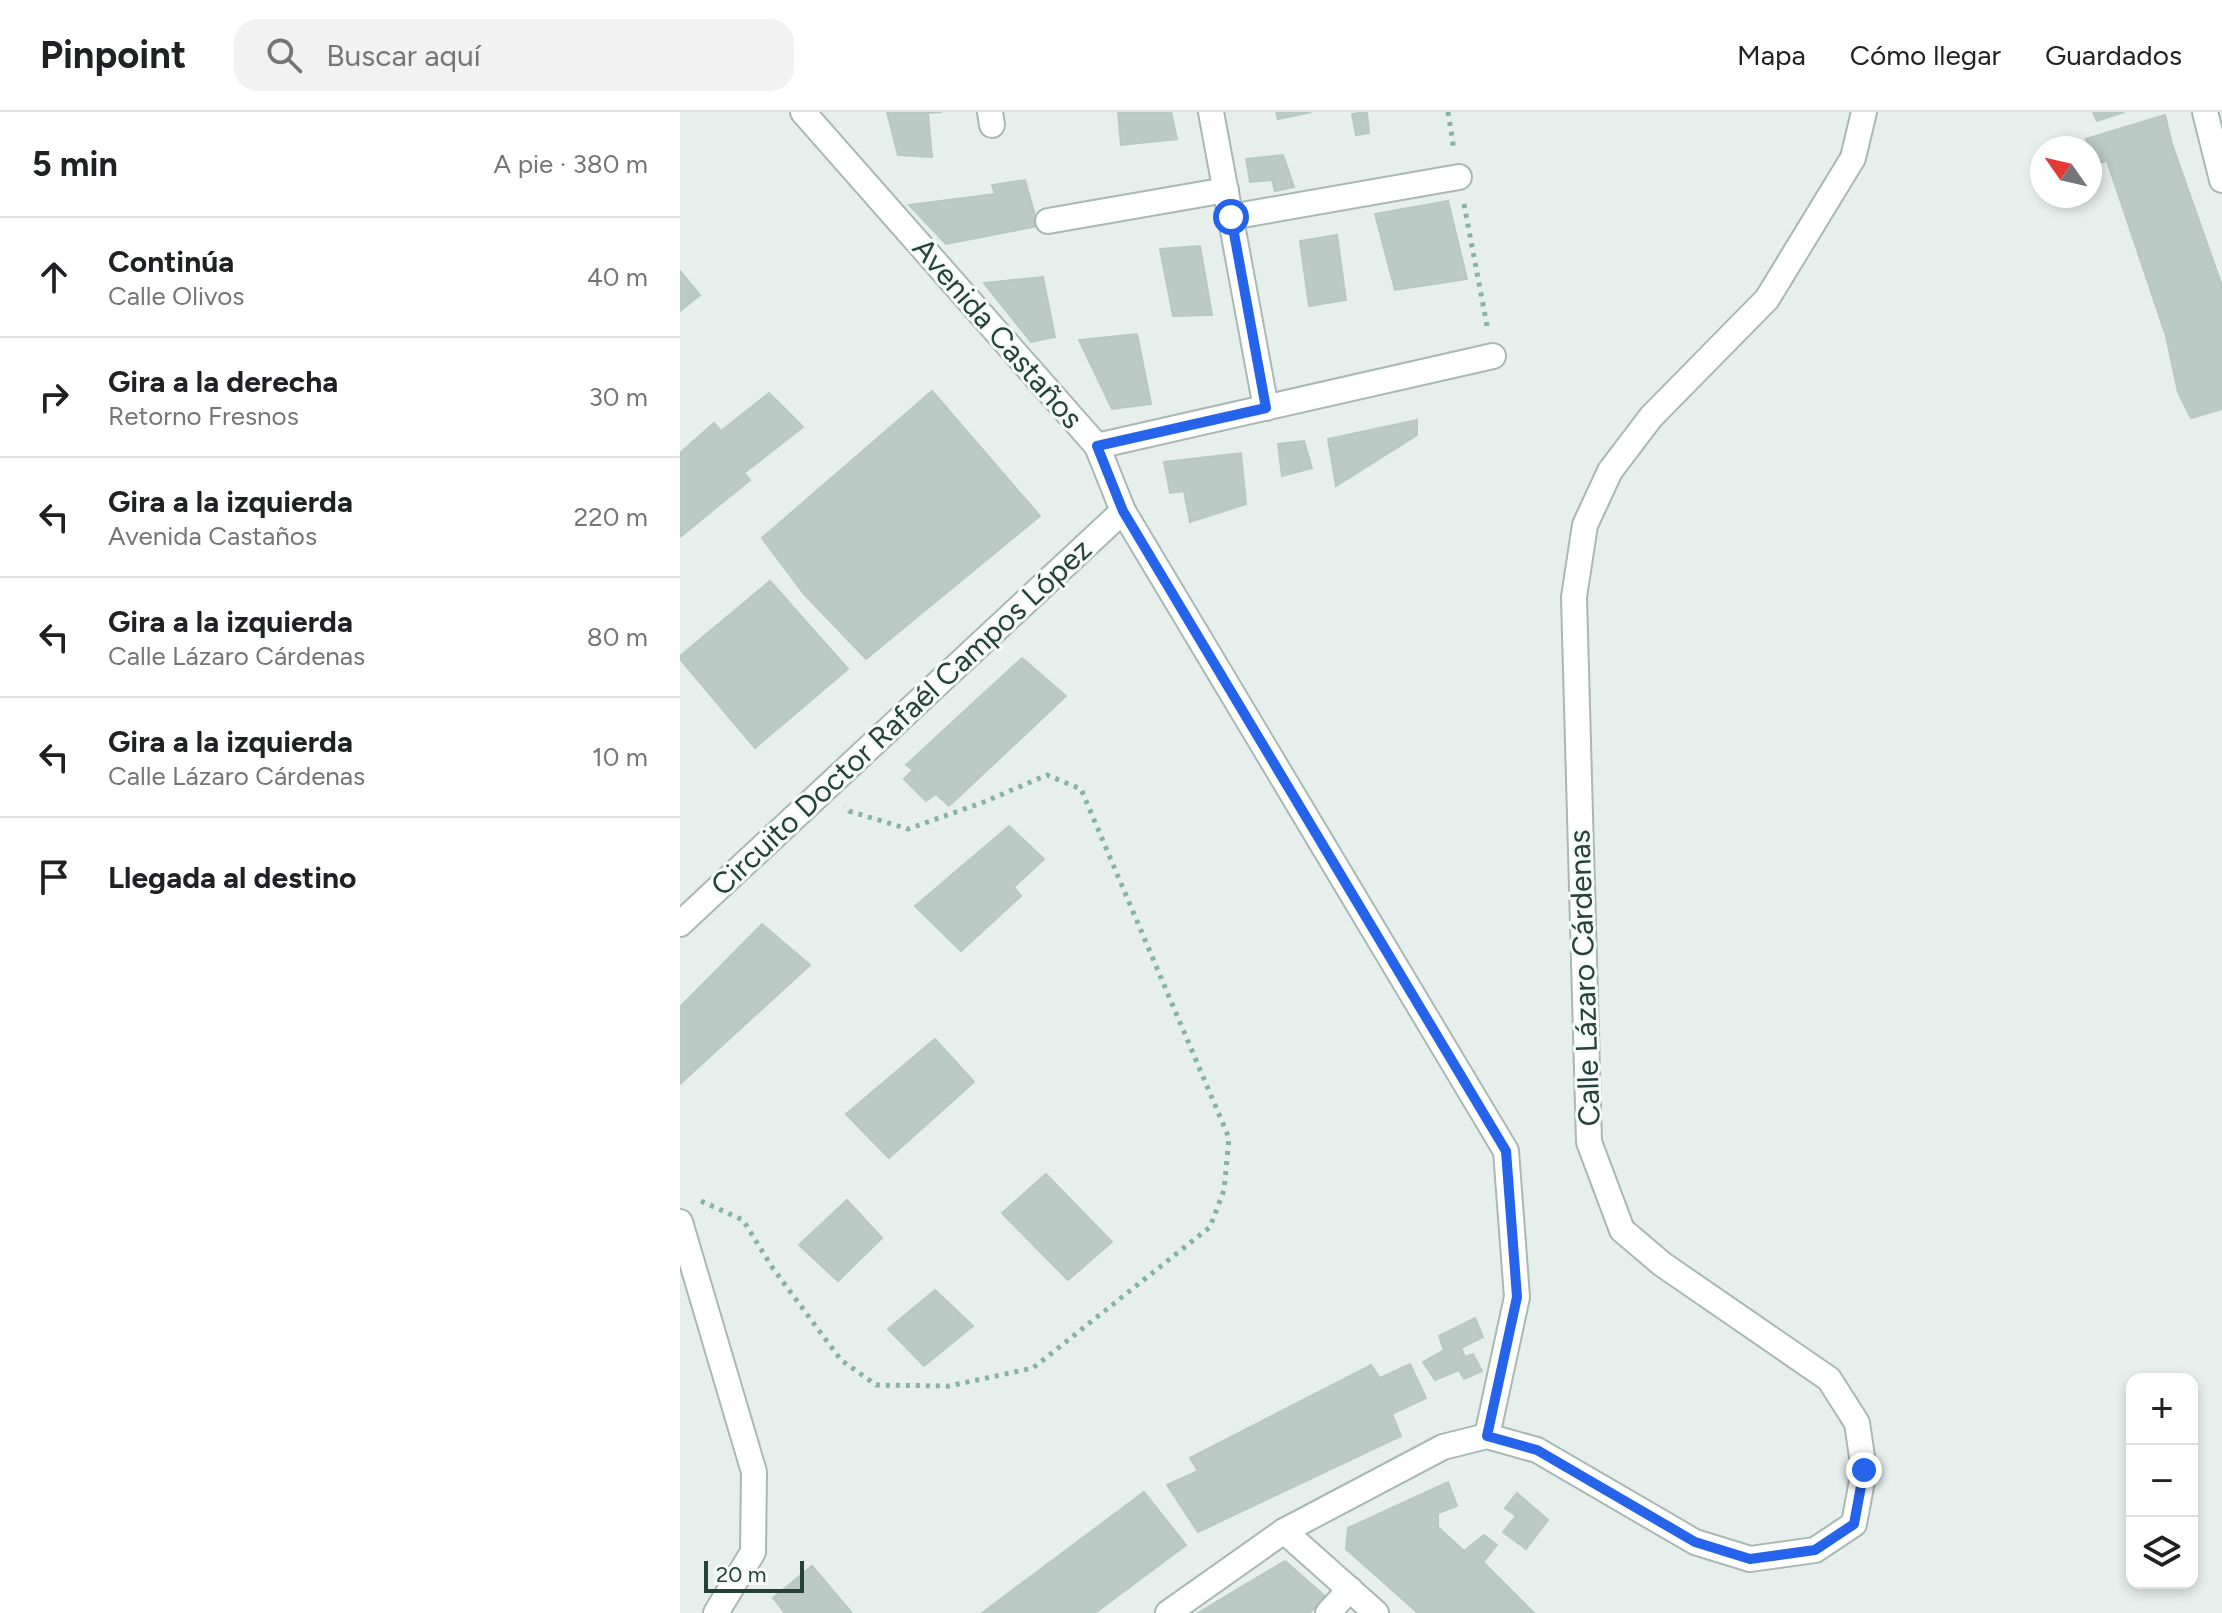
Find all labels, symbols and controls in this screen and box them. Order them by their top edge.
search box [234,19,794,91]
text: Pinpoint [40,32,186,78]
icon: search [262,33,306,77]
text: Buscar aquí [326,37,481,74]
text: Mapa [1737,38,1806,72]
text: Cómo llegar [1850,38,2001,72]
text: Guardados [2045,38,2182,72]
north arrow [2030,136,2102,208]
text: 5 min [32,144,118,185]
text: A pie · 380 m [494,148,648,180]
route start [1213,199,1249,235]
street label: Avenida Castaños [905,230,1091,436]
text: Continúa [108,243,234,280]
icon: ahead [32,255,76,299]
text: 40 m [587,261,648,293]
text: Calle Olivos [108,280,244,312]
text: Gira a la derecha [108,363,338,400]
icon: right [32,375,76,419]
text: 30 m [589,381,648,413]
text: Retorno Fresnos [108,400,299,432]
text: Gira a la izquierda [108,483,353,520]
icon: left [32,495,76,539]
text: 220 m [574,501,648,533]
text: Avenida Castaños [108,520,317,552]
street label: Circuito Doctor Rafaél Campos López [703,531,1099,903]
text: Gira a la izquierda [108,603,353,640]
icon: left [32,615,76,659]
text: 80 m [587,621,648,653]
text: Calle Lázaro Cárdenas [108,640,365,672]
text: Gira a la izquierda [108,723,353,760]
icon: left [32,735,76,779]
text: 10 m [592,741,648,773]
text: Calle Lázaro Cárdenas [108,760,365,792]
street label: Calle Lázaro Cárdenas [1560,829,1608,1127]
icon: arrive [32,855,76,899]
text: Llegada al destino [108,859,356,896]
map controls [2126,1373,2198,1589]
button: + [2126,1373,2198,1445]
button: − [2126,1445,2198,1517]
route end [1846,1452,1882,1488]
button: layers [2126,1517,2198,1589]
scale bar [704,1557,804,1593]
text: 20 m [716,1561,767,1588]

